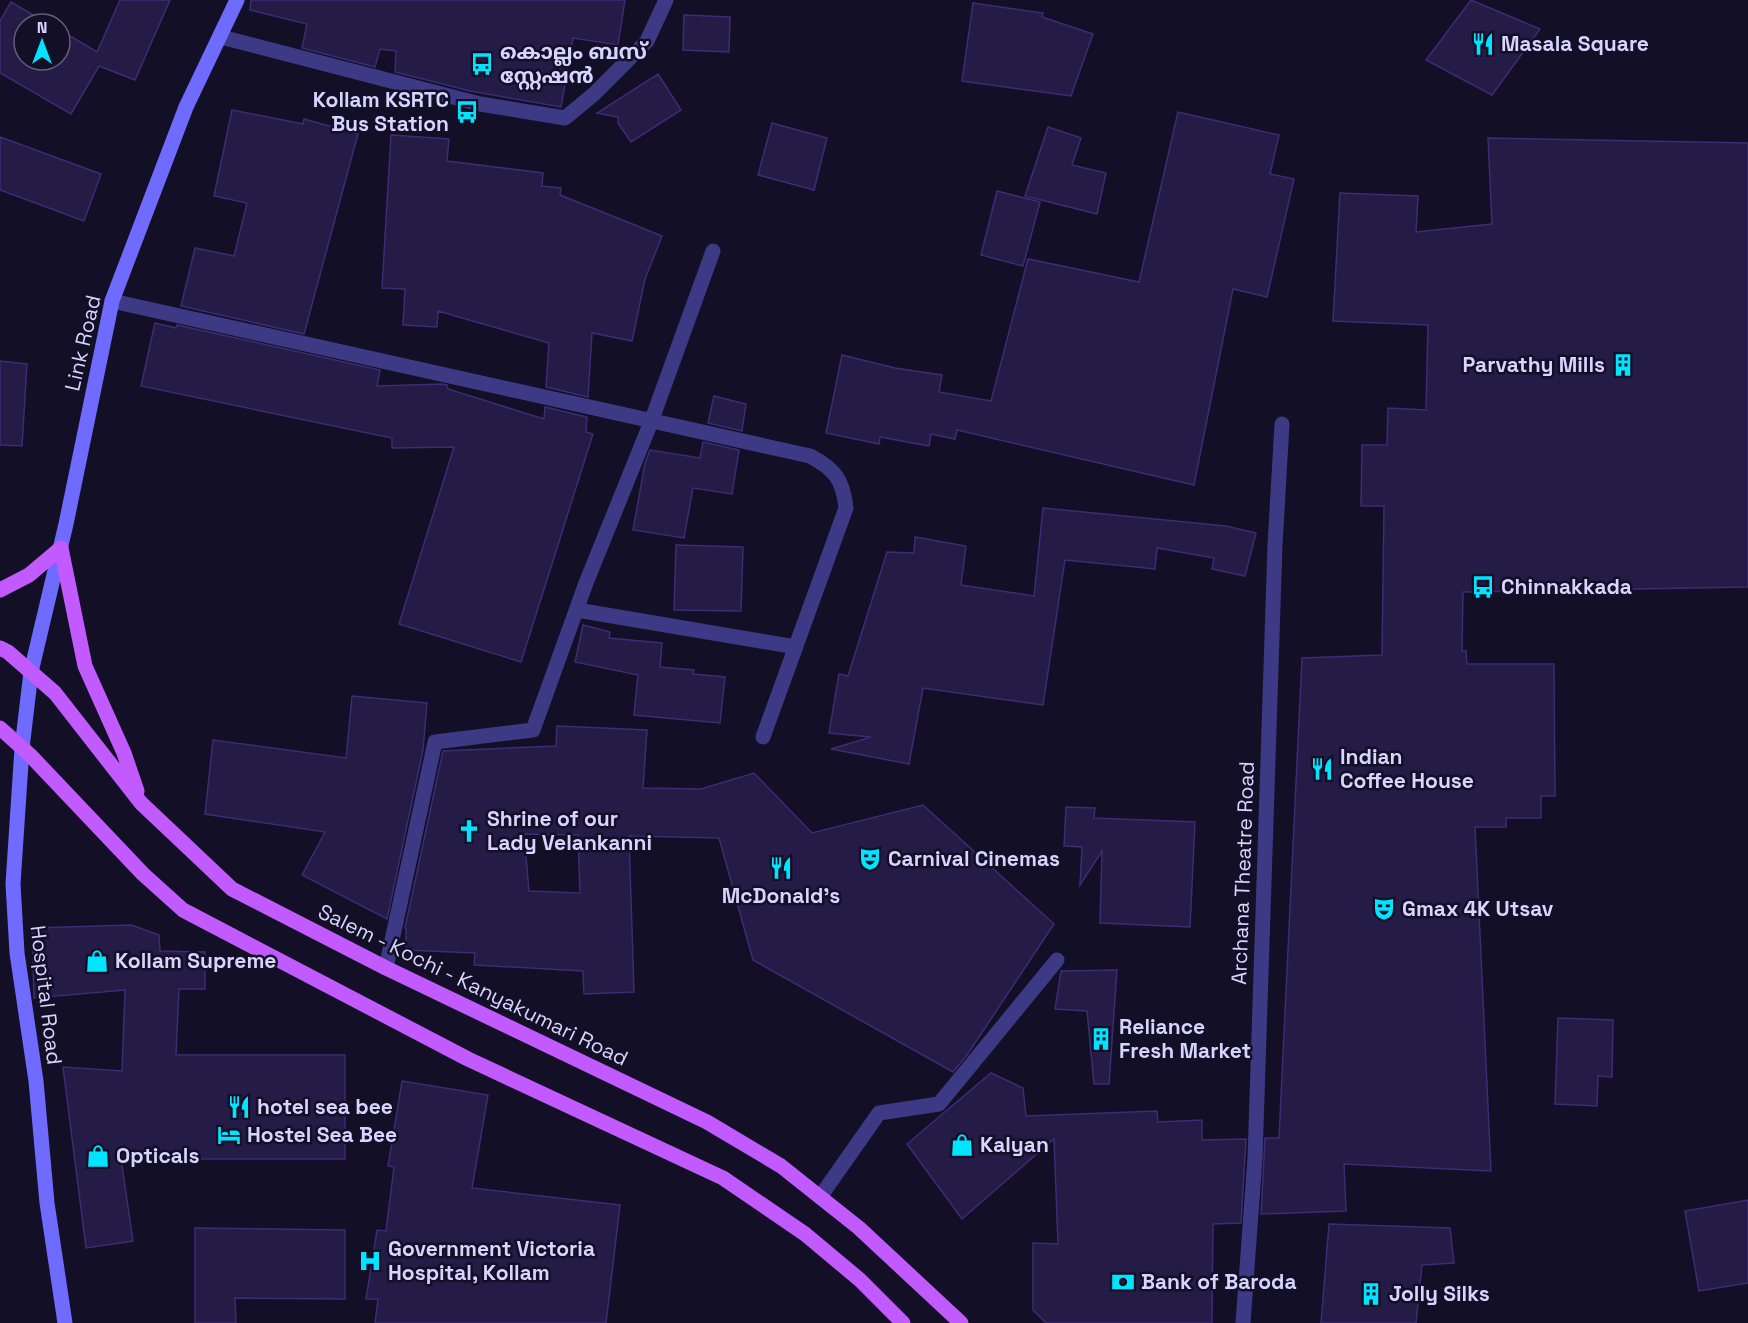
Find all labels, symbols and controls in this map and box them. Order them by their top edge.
north arrow [12,12,72,72]
text: N [37,17,47,38]
place label: Masala Square [1501,30,1649,57]
restaurant icon: Masala Square [1470,31,1496,57]
place label: കൊല്ലം ബസ് സ്റ്റേഷൻ [500,38,649,91]
bus stop icon: കൊല്ലം ബസ് സ്റ്റേഷൻ [469,51,495,77]
place label: Kollam KSRTC Bus Station [313,86,449,137]
bus stop icon: Kollam KSRTC Bus Station [454,99,480,125]
street label: Link Road [58,292,107,394]
place label: Parvathy Mills [1463,351,1605,378]
building icon: Parvathy Mills [1610,352,1636,378]
place label: Chinnakkada [1501,573,1632,600]
bus stop icon: Chinnakkada [1470,574,1496,600]
place label: Indian Coffee House [1340,743,1474,794]
restaurant icon: Indian Coffee House [1309,756,1335,782]
street label: Archana Theatre Road [1225,761,1260,985]
place label: Shrine of our Lady Velankanni [487,805,652,856]
church icon: Shrine of our Lady Velankanni [456,818,482,844]
place label: Carnival Cinemas [888,845,1060,872]
theatre icon: Carnival Cinemas [857,846,883,872]
restaurant icon: McDonald's [768,855,794,881]
place label: McDonald's [722,882,840,909]
place label: Gmax 4K Utsav [1402,895,1554,922]
theatre icon: Gmax 4K Utsav [1371,896,1397,922]
street label: Salem - Kochi - Kanyakumari Road [314,898,633,1072]
street label: Hospital Road [25,924,68,1066]
place label: Kollam Supreme [115,947,276,974]
shop icon: Kollam Supreme [84,948,110,974]
place label: Reliance Fresh Market [1119,1013,1251,1064]
building icon: Reliance Fresh Market [1088,1026,1114,1052]
place label: hotel sea bee [257,1093,393,1120]
restaurant icon: hotel sea bee [226,1094,252,1120]
place label: Hostel Sea Bee [247,1121,397,1148]
hotel icon: Hostel Sea Bee [216,1122,242,1148]
place label: Kalyan [980,1131,1049,1158]
shop icon: Kalyan [949,1132,975,1158]
place label: Opticals [116,1142,199,1169]
shop icon: Opticals [85,1143,111,1169]
place label: Government Victoria Hospital, Kollam [388,1235,595,1286]
hospital icon: Government Victoria Hospital, Kollam [357,1248,383,1274]
place label: Bank of Baroda [1141,1268,1297,1295]
bank icon: Bank of Baroda [1110,1269,1136,1295]
place label: Jolly Silks [1389,1280,1490,1307]
building icon: Jolly Silks [1358,1281,1384,1307]

